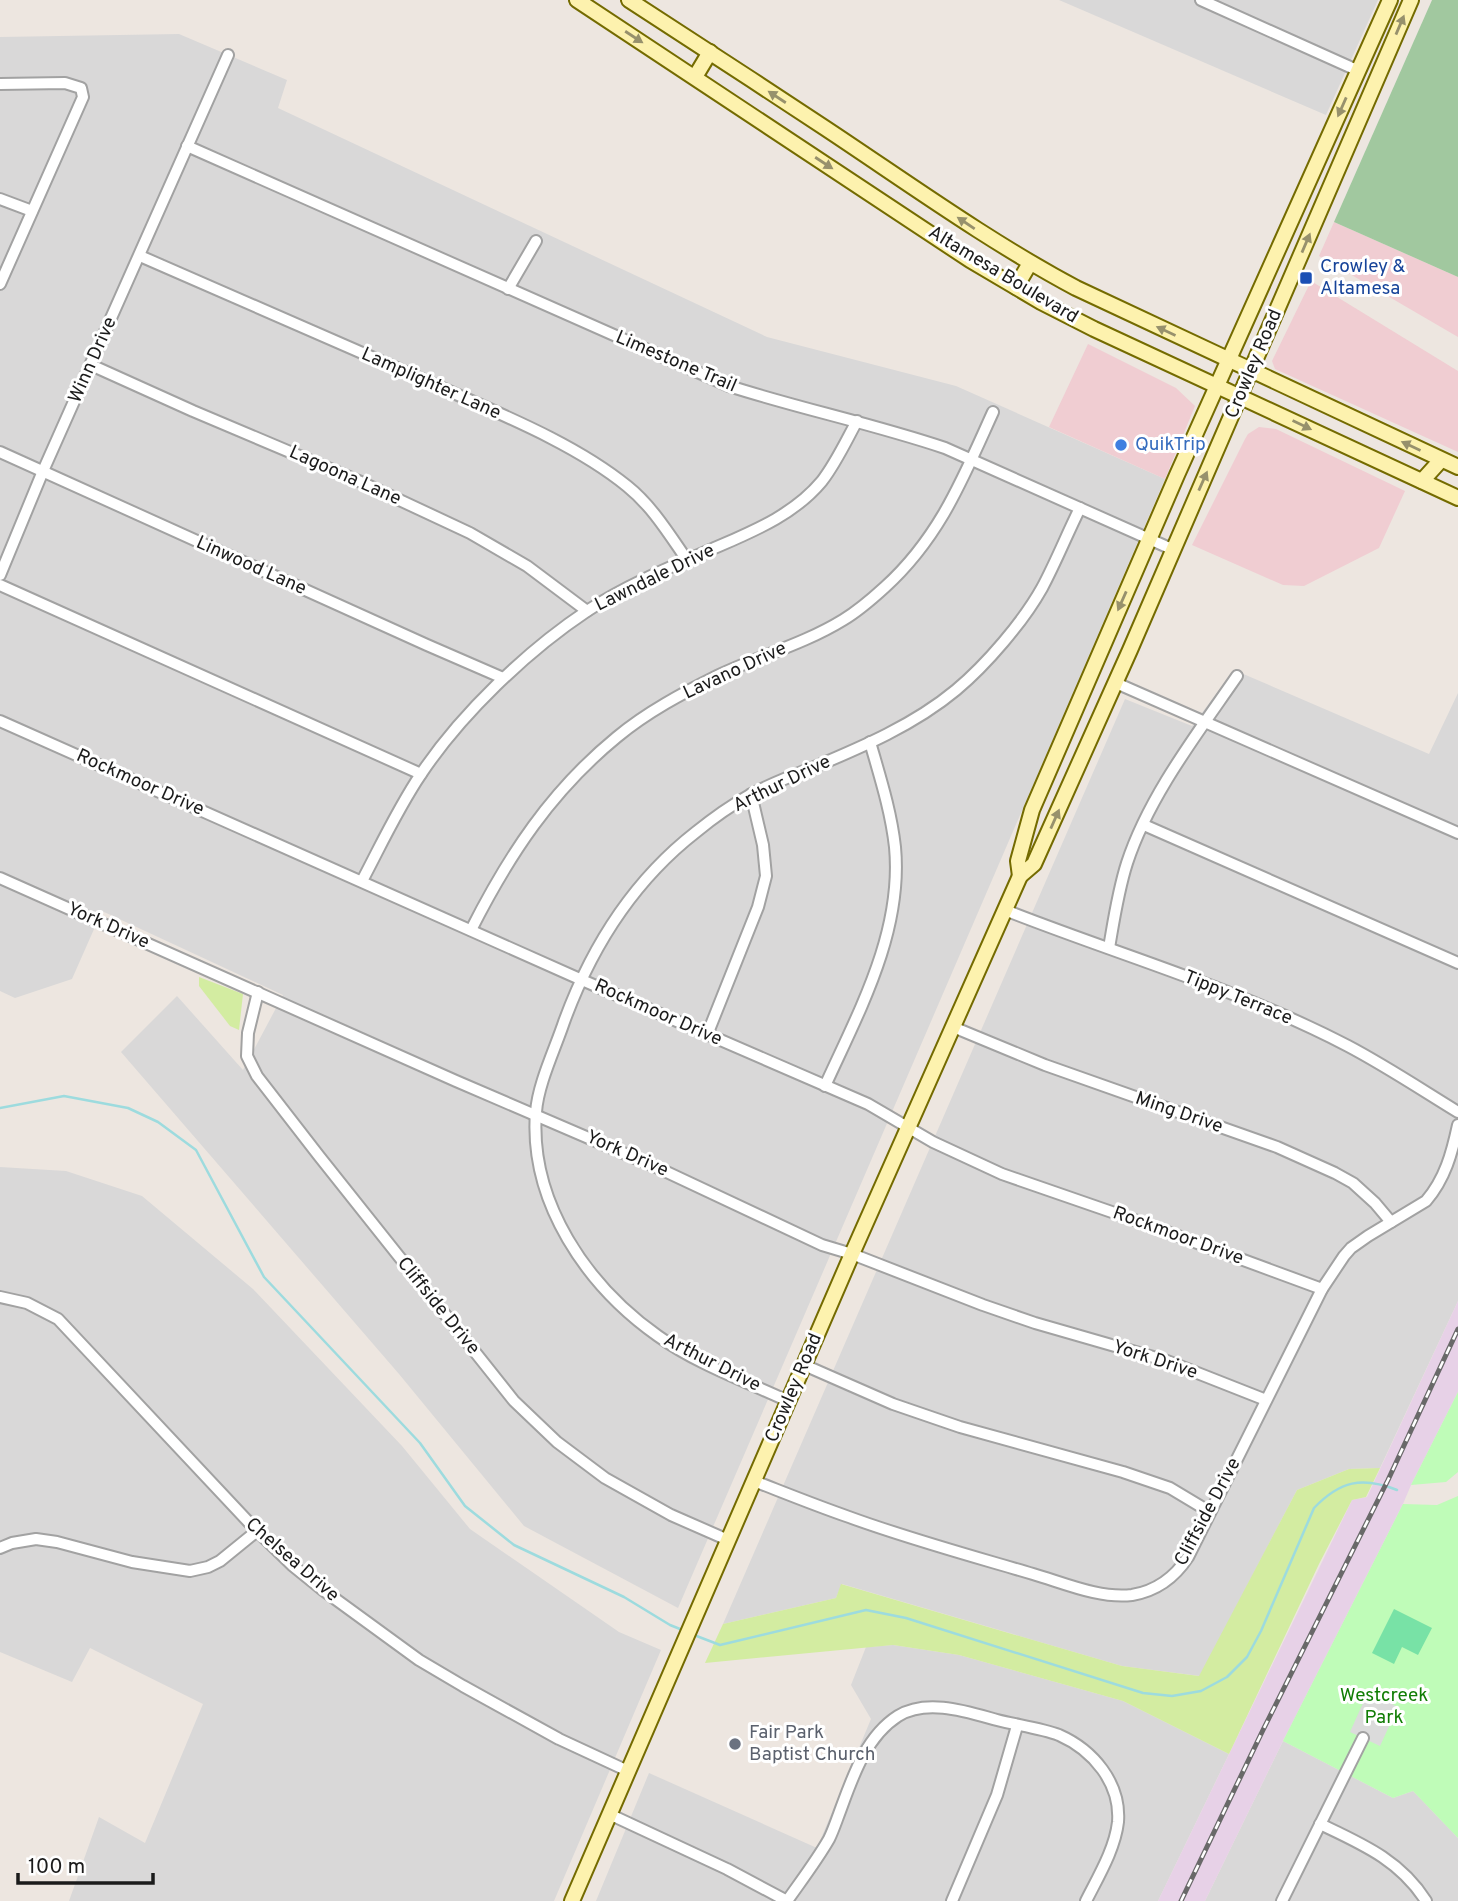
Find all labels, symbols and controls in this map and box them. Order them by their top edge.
one-way arrow [1394,15,1406,35]
one-way arrow [625,31,644,44]
one-way arrow [767,90,787,103]
one-way arrow [1336,97,1348,117]
one-way arrow [815,156,833,170]
one-way arrow [956,217,976,230]
street label: Altamesa Boulevard [924,221,1082,329]
one-way arrow [1301,232,1312,253]
place label: Crowley & Altamesa [1320,255,1406,301]
marker: Crowley & Altamesa [1298,270,1314,286]
street label: Crowley Road [1220,306,1288,422]
street label: Winn Drive [63,313,123,407]
one-way arrow [1156,325,1176,337]
street label: Limestone Trail [612,326,740,398]
street label: Lamplighter Lane [358,342,504,426]
one-way arrow [1292,419,1312,430]
place label: QuikTrip [1135,433,1206,457]
marker: QuikTrip [1113,437,1129,453]
one-way arrow [1401,440,1421,452]
street label: Lagoona Lane [285,441,405,511]
one-way arrow [1198,471,1209,492]
street label: Linwood Lane [192,531,310,601]
street label: Lawndale Drive [591,539,719,617]
one-way arrow [1116,591,1127,612]
street label: Lavano Drive [680,637,790,705]
street label: Rockmoor Drive [72,744,208,822]
street label: Arthur Drive [729,750,835,818]
one-way arrow [1050,808,1061,829]
street label: York Drive [63,897,153,955]
street label: Tippy Terrace [1180,965,1296,1031]
street label: Rockmoor Drive [590,974,726,1052]
street label: Ming Drive [1132,1087,1226,1139]
street label: York Drive [582,1125,672,1183]
street label: Rockmoor Drive [1109,1201,1247,1271]
street label: Cliffside Drive [391,1252,485,1360]
street label: Arthur Drive [659,1328,765,1398]
street label: Crowley Road [760,1330,828,1446]
street label: York Drive [1110,1335,1200,1385]
street label: Cliffside Drive [1169,1454,1247,1570]
street label: Chelsea Drive [240,1513,344,1607]
park label: Westcreek Park [1340,1684,1428,1730]
place label: Fair Park Baptist Church [749,1721,875,1767]
marker: Fair Park Baptist Church [727,1736,743,1752]
scale bar [18,1842,152,1886]
text: 100 m [28,1854,85,1881]

